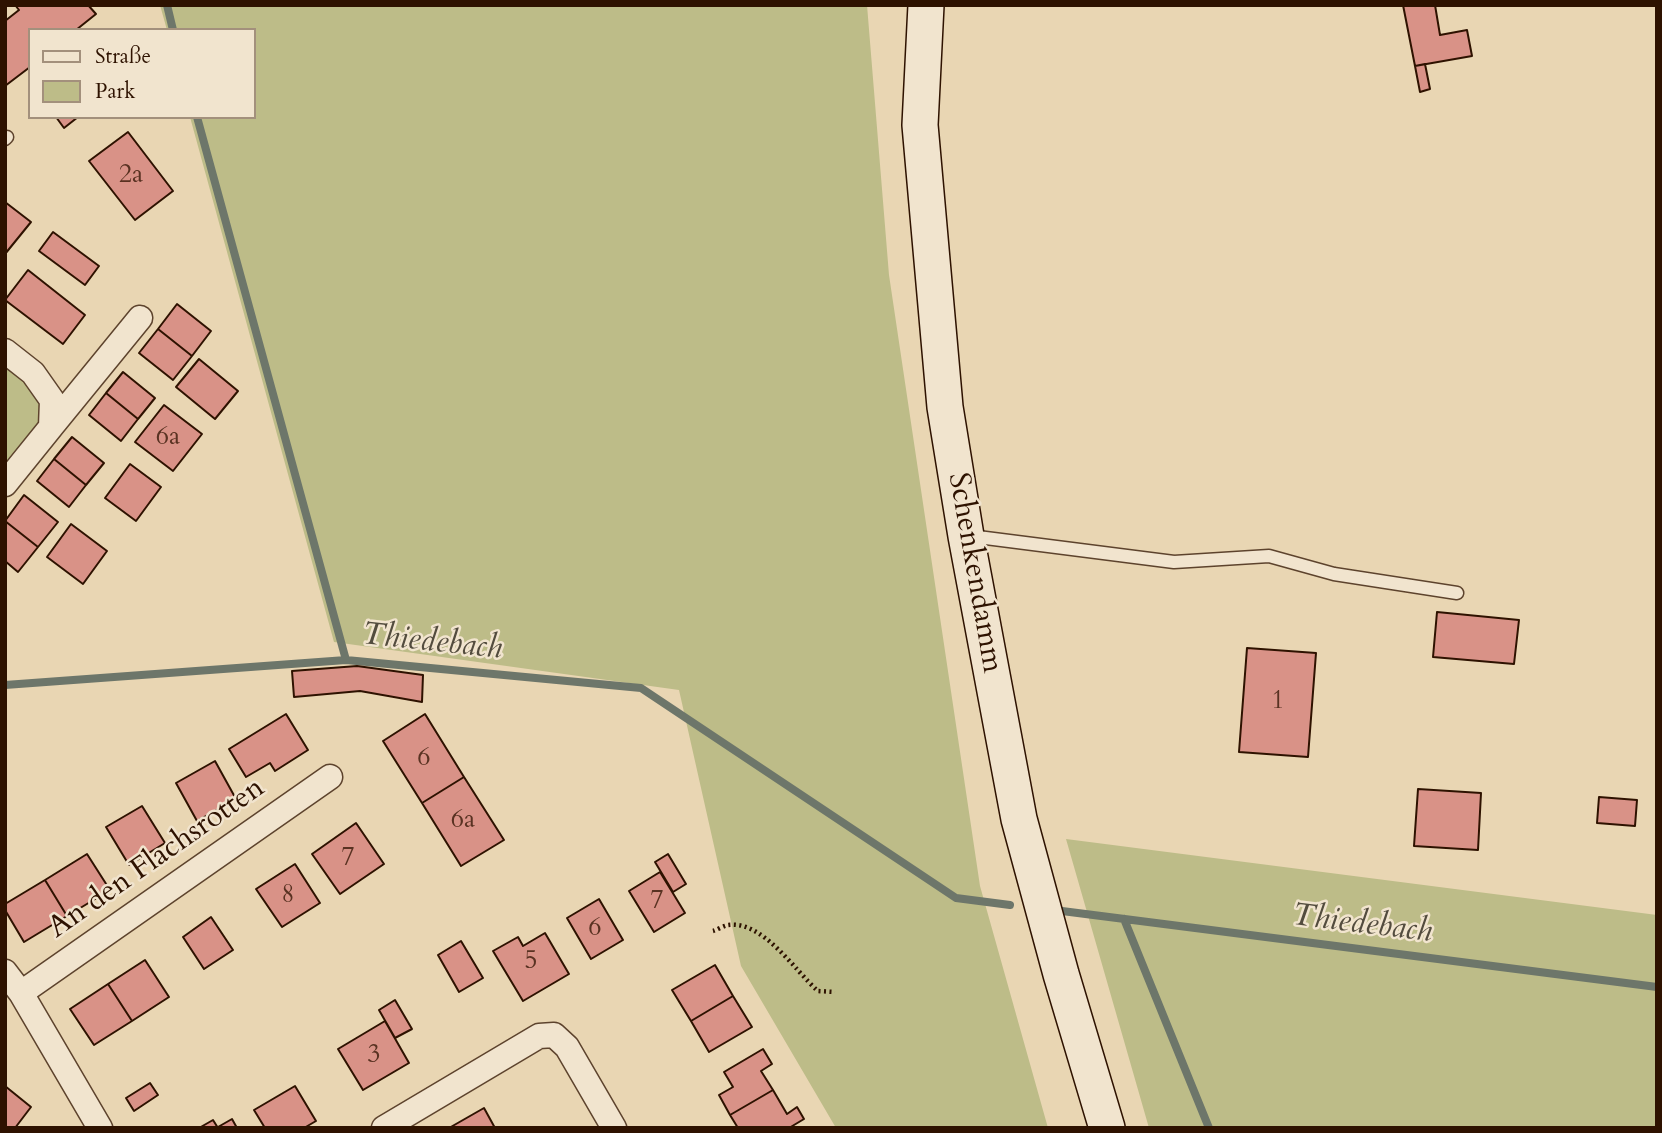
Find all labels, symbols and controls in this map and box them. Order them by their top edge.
legend [28,28,256,119]
text: Straße [95,42,151,71]
text: Park [95,77,135,106]
house number: 2a [119,160,143,192]
house number: 6a [156,422,180,454]
street label: Schenkendamm [939,470,1009,676]
water label: Thiedebach [360,617,504,669]
house number: 1 [1271,686,1285,718]
house number: 6 [417,743,431,775]
street label: An den Flachsrotten [42,771,272,947]
house number: 6a [451,805,475,837]
house number: 7 [341,843,355,875]
house number: 8 [281,880,295,912]
house number: 7 [650,886,664,918]
water label: Thiedebach [1290,897,1434,953]
house number: 6 [588,913,602,945]
house number: 5 [524,946,538,978]
house number: 3 [367,1040,381,1072]

